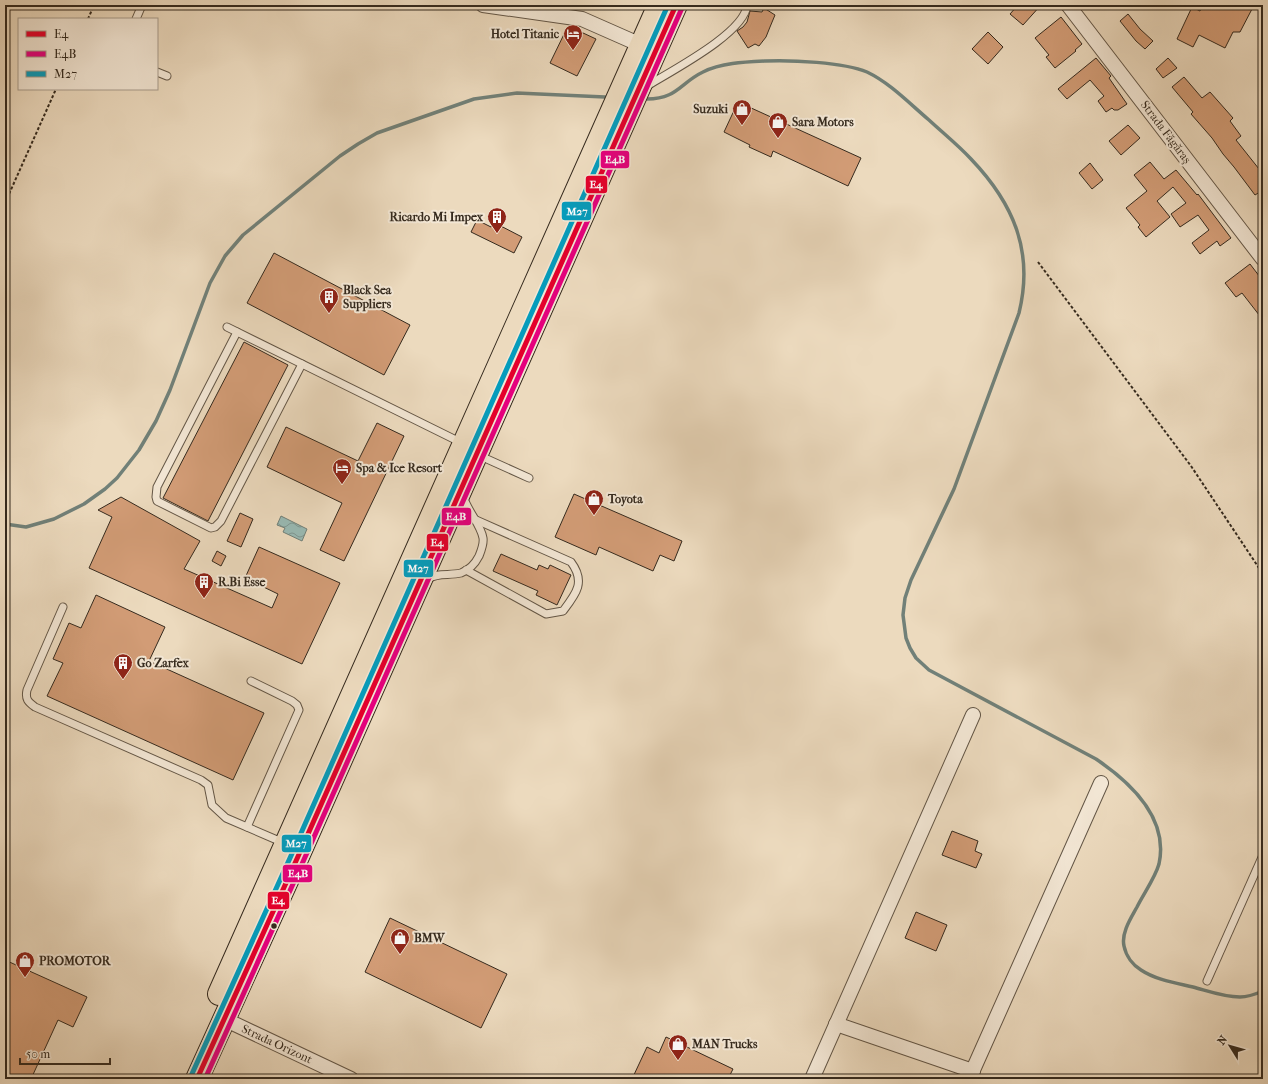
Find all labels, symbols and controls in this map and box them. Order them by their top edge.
legend [18,18,158,90]
hotel icon: Hotel Titanic [562,23,584,51]
text: E4 [54,27,69,41]
place label: Hotel Titanic [491,27,560,41]
text: E4B [54,47,76,61]
text: M27 [54,67,77,81]
shop icon: Suzuki [731,98,753,126]
street label: Strada Făgăraș [1138,98,1194,167]
place label: Suzuki [693,102,728,116]
shop icon: Sara Motors [767,111,789,139]
place label: Sara Motors [792,115,854,129]
line badge: E4B [600,150,630,169]
text: E4B [605,153,625,166]
line badge: E4 [585,175,608,194]
text: E4 [589,178,603,191]
line badge: M27 [561,201,592,221]
text: M27 [565,205,588,218]
building icon: Ricardo Mi Impex [486,206,508,234]
place label: Ricardo Mi Impex [389,210,484,225]
place label: Black Sea Suppliers [343,283,392,312]
building icon: Black Sea Suppliers [318,286,340,314]
hotel icon: Spa & Ice Resort [331,457,353,485]
place label: Spa & Ice Resort [356,461,443,476]
shop icon: Toyota [583,488,605,516]
place label: Toyota [607,492,643,507]
line badge: E4B [441,507,472,526]
text: E4B [446,510,466,523]
line badge: E4 [426,533,449,552]
text: E4 [430,536,444,549]
line badge: M27 [403,559,434,578]
text: M27 [406,562,429,575]
building icon: R.Bi Esse [193,571,215,599]
place label: R.Bi Esse [218,575,265,589]
building icon: Go Zarfex [112,652,134,680]
place label: Go Zarfex [137,656,190,670]
line badge: M27 [281,834,312,853]
text: M27 [284,837,307,850]
line badge: E4B [282,864,313,883]
text: E4B [288,867,308,880]
line badge: E4 [267,891,290,910]
text: E4 [271,894,285,907]
unlabelled marker [269,921,279,931]
shop icon: BMW [389,927,411,955]
place label: BMW [414,931,446,945]
shop icon: PROMOTOR [14,950,36,978]
place label: PROMOTOR [39,954,112,968]
street label: Strada Orizont [239,1022,315,1067]
north arrow [1210,1026,1250,1066]
shop icon: MAN Trucks [667,1033,689,1061]
text: N [1215,1033,1231,1048]
place label: MAN Trucks [691,1037,758,1051]
scale bar [20,1040,110,1066]
text: 50 m [26,1047,50,1061]

